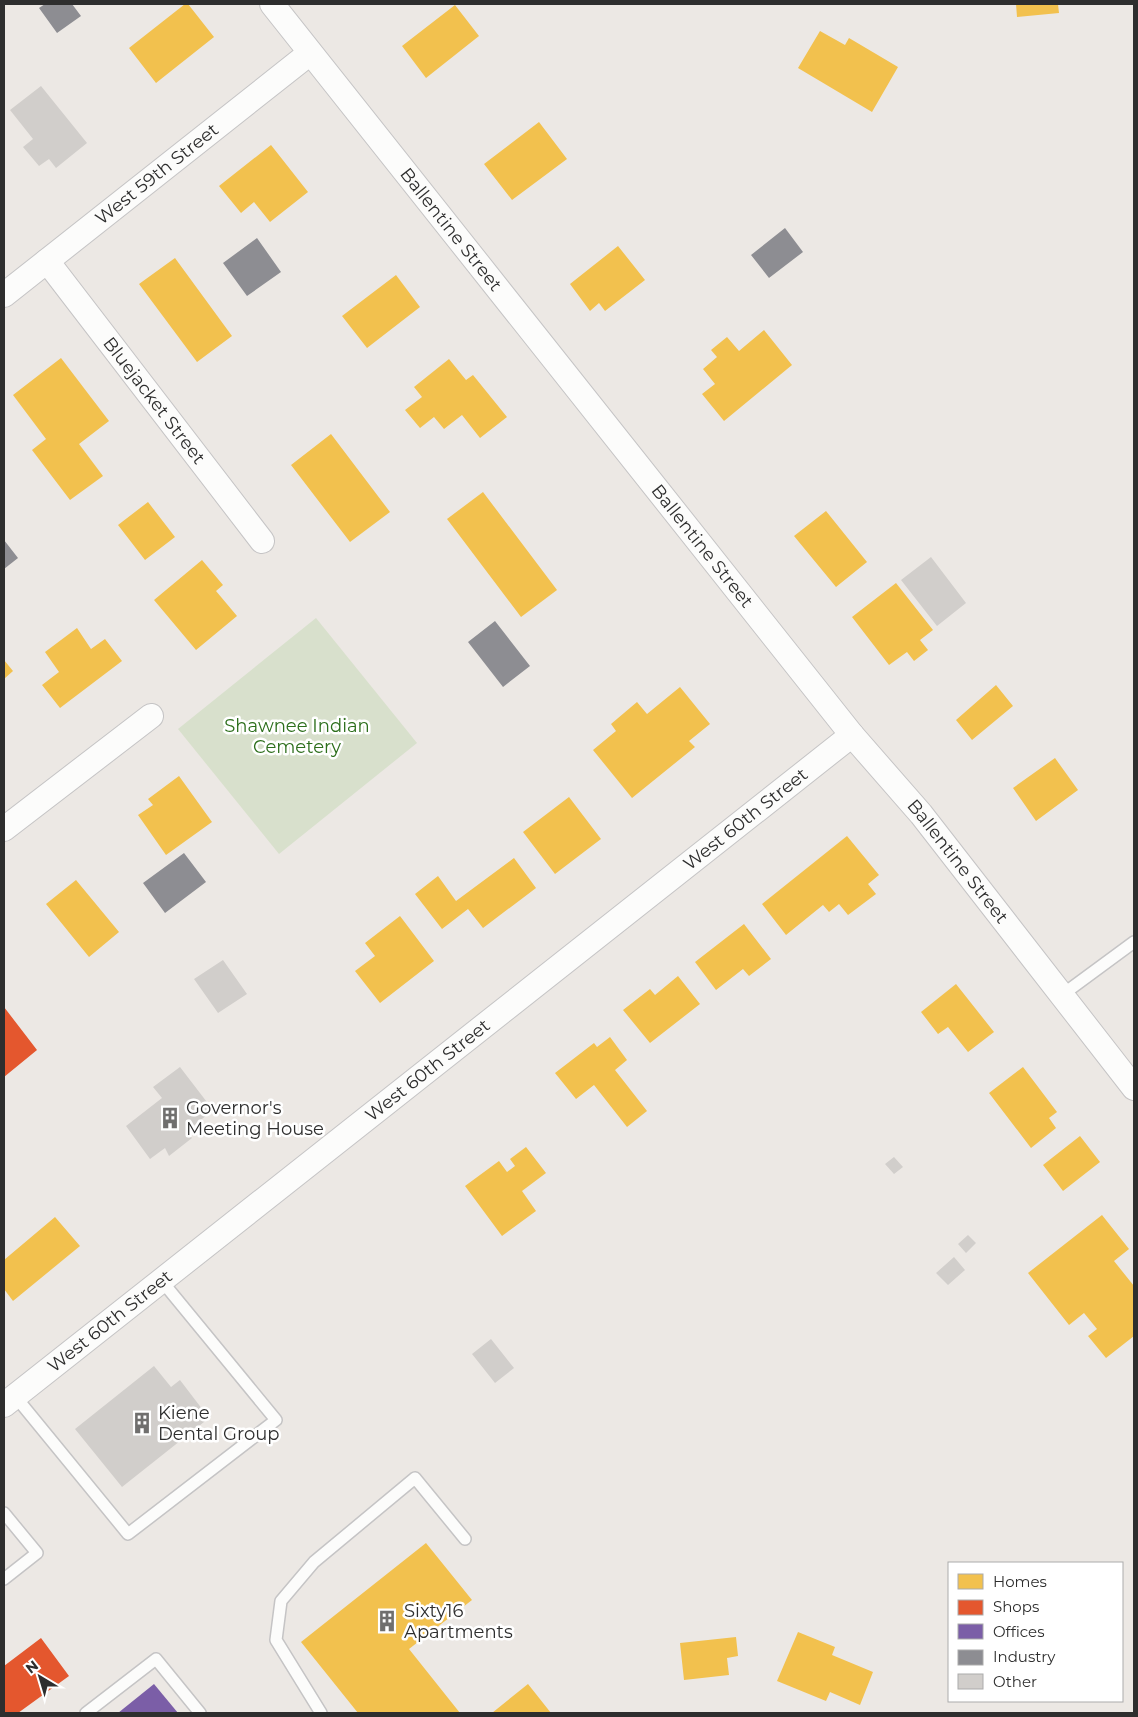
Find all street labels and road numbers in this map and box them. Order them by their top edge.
street label: West 59th Street [91,119,223,229]
street label: Ballentine Street [395,164,507,296]
street label: Bluejacket Street [98,333,210,469]
street label: Ballentine Street [646,480,758,612]
street label: West 60th Street [679,763,812,875]
street label: Ballentine Street [902,795,1013,928]
street label: West 60th Street [361,1014,494,1126]
street label: West 60th Street [43,1265,177,1377]

